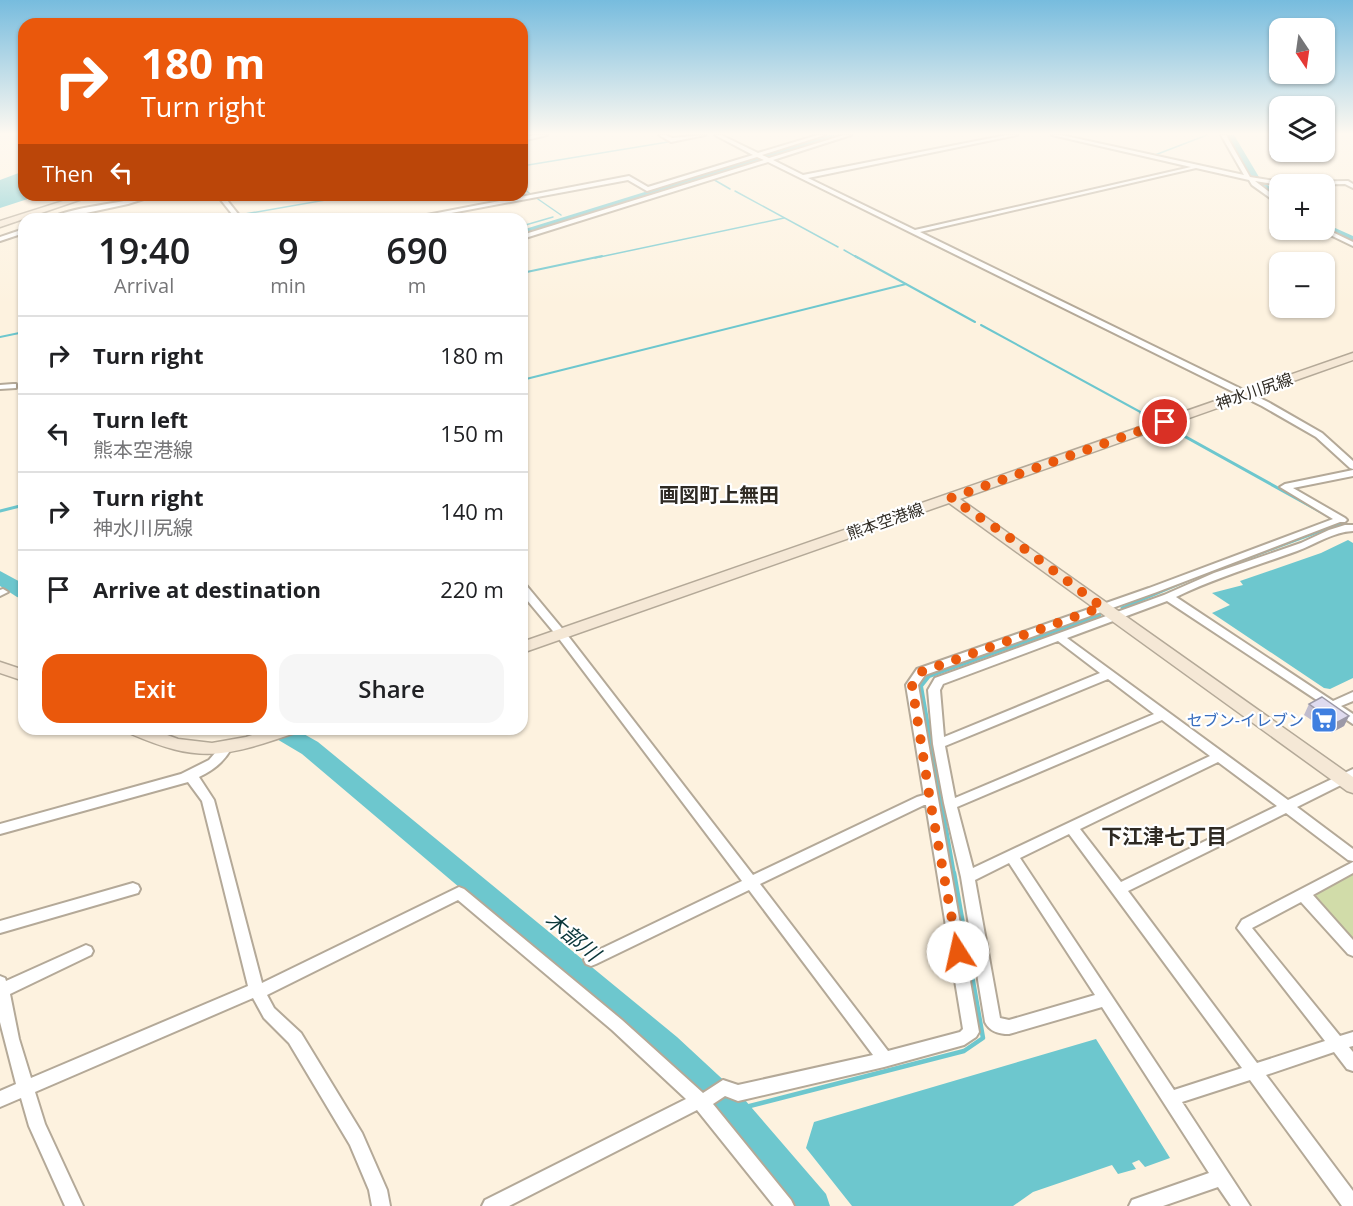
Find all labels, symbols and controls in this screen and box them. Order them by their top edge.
north arrow [1269,18,1335,84]
map controls [1269,18,1335,318]
text: 180 m [141,34,265,91]
icon: right [42,42,120,120]
text: Turn right [141,88,266,125]
button: layers [1269,96,1335,162]
icon: left [105,156,138,189]
text: Then [42,158,93,188]
button: + [1269,174,1335,240]
text: 19:40 [98,226,190,275]
text: 9 [278,226,299,275]
text: 690 [386,226,448,275]
button: − [1269,252,1335,318]
text: Arrival [114,272,174,299]
text: min [270,272,306,299]
text: m [408,272,426,299]
icon: right [42,339,75,372]
text: Turn right [93,340,204,370]
text: 180 m [440,340,504,370]
street label: 神水川尻線 [1213,368,1295,414]
pin [1139,396,1190,447]
text: Turn left [93,404,188,434]
icon: arrive [1148,405,1181,438]
icon: left [42,417,75,450]
text: 150 m [440,418,504,448]
text: 熊本空港線 [93,436,193,463]
district label: 画図町上無田 [659,481,779,508]
text: Turn right [93,482,204,512]
icon: right [42,495,75,528]
text: 140 m [440,496,504,526]
street label: 熊本空港線 [844,498,926,544]
text: 神水川尻線 [93,514,193,541]
icon: arrive [42,573,75,606]
text: Arrive at destination [93,574,321,604]
text: 220 m [440,574,504,604]
button: Exit [42,654,267,723]
button: Share [279,654,504,723]
supermarket icon: セブン-イレブン [1309,705,1339,735]
place label: セブン-イレブン [1187,709,1304,731]
district label: 下江津七丁目 [1101,822,1227,850]
water label: 木部川 [540,905,608,968]
position arrow [926,920,990,984]

